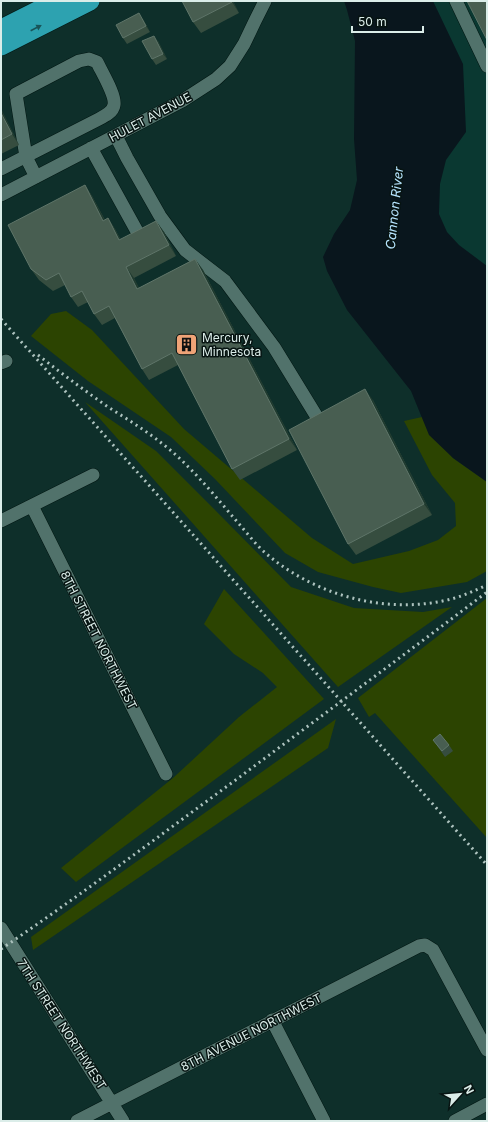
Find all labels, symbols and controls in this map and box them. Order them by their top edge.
scale bar [352,8,423,34]
text: 50 m [358,14,387,29]
one-way arrow [30,25,42,31]
street label: HULET AVENUE [106,89,194,145]
water label: Cannon River [382,165,406,250]
place label: Mercury, Minnesota [202,330,261,359]
building icon: Mercury, Minnesota [173,331,199,357]
street label: 8TH STREET NORTHWEST [58,568,141,712]
street label: 7TH STREET NORTHWEST [14,956,110,1092]
street label: 8TH AVENUE NORTHWEST [178,990,324,1074]
north arrow [440,1074,480,1114]
text: N [461,1083,477,1096]

